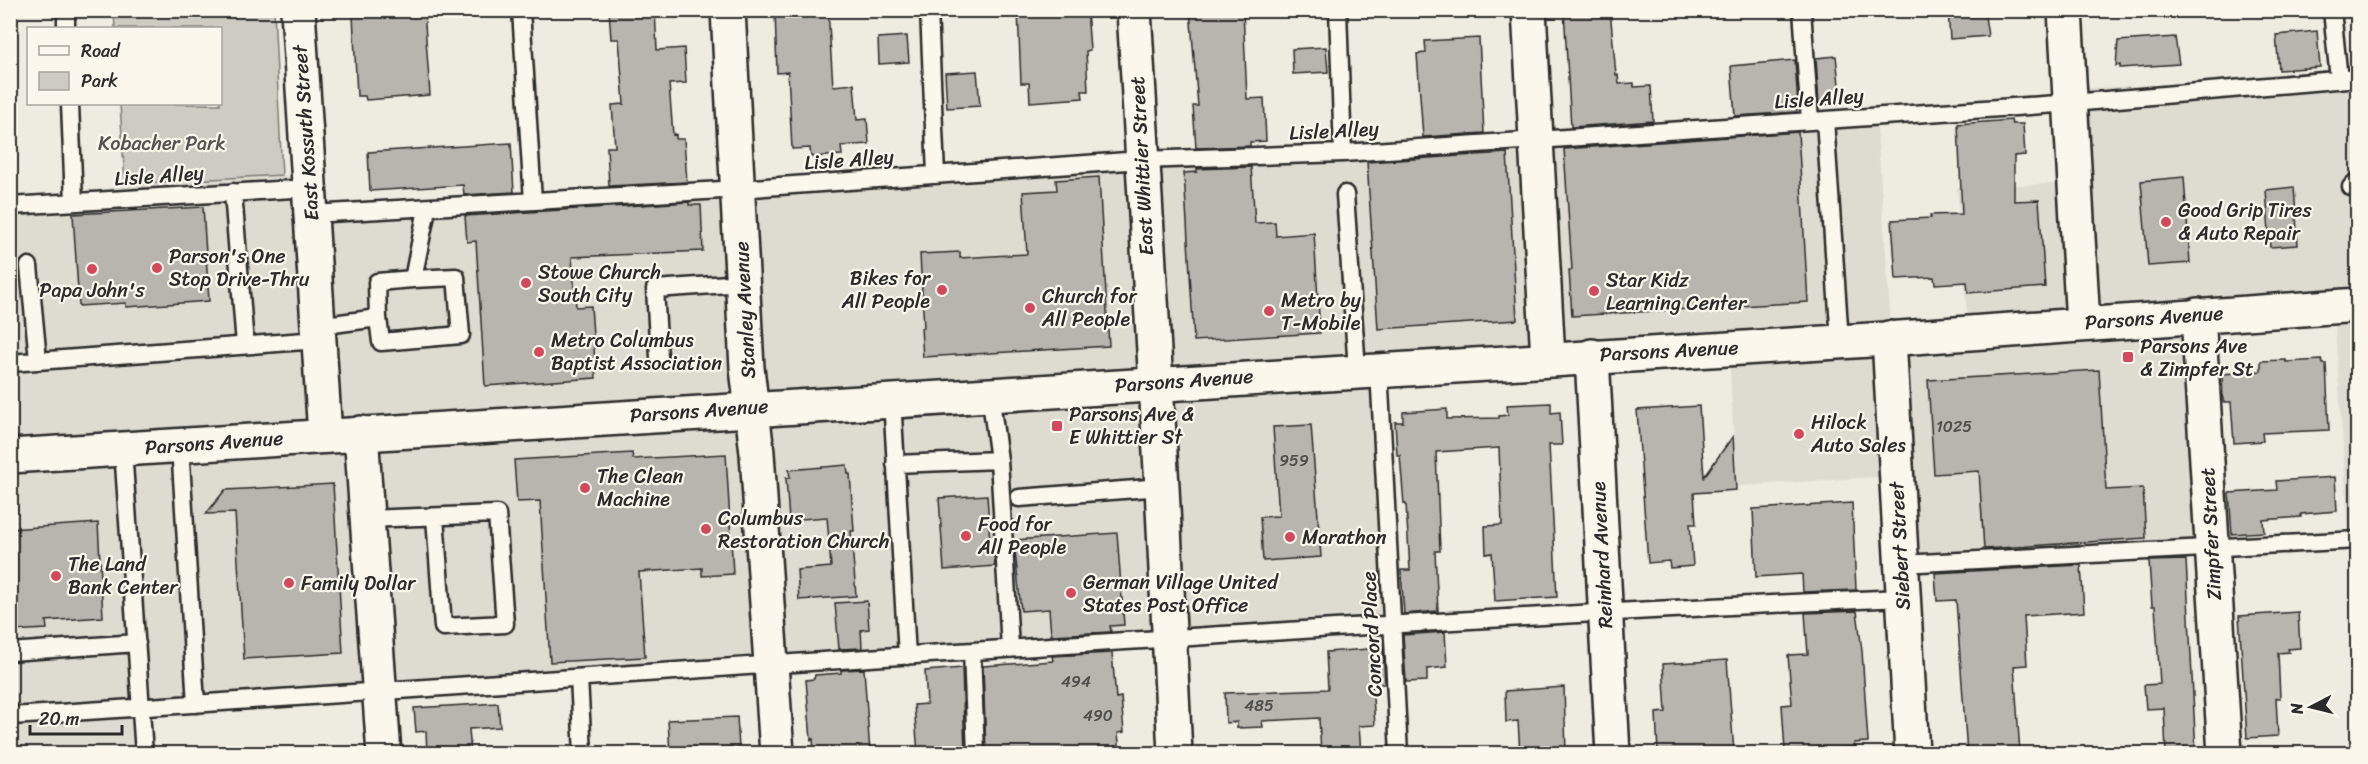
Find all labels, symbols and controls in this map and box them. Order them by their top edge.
legend [27,27,222,105]
text: Road [81,35,121,67]
street label: East Kossuth Street [282,43,330,222]
text: Park [81,65,118,97]
street label: East Whittier Street [1120,75,1164,257]
street label: Lisle Alley [1773,78,1866,120]
street label: Lisle Alley [1288,111,1380,151]
park label: Kobacher Park [98,126,226,161]
street label: Lisle Alley [803,139,896,181]
street label: Lisle Alley [113,155,206,197]
place label: Good Grip Tires & Auto Repair [2178,193,2312,251]
marker: Good Grip Tires & Auto Repair [2159,215,2173,229]
place label: Parson's One Stop Drive-Thru [169,239,310,297]
street label: Stanley Avenue [724,240,766,380]
place label: Stowe Church South City [538,255,661,313]
marker: Parson's One Stop Drive-Thru [150,261,164,275]
place label: Bikes for All People [841,261,932,319]
marker: Papa John's [85,262,99,276]
place label: Star Kidz Learning Center [1606,263,1748,321]
place label: Papa John's [39,273,145,308]
marker: Stowe Church South City [519,276,533,290]
place label: Church for All People [1041,279,1137,337]
marker: Bikes for All People [935,283,949,297]
place label: Metro by T-Mobile [1281,283,1362,341]
marker: Star Kidz Learning Center [1587,284,1601,298]
street label: Parsons Avenue [2083,296,2225,340]
marker: Church for All People [1023,301,1037,315]
marker: Metro by T-Mobile [1262,304,1276,318]
place label: Metro Columbus Baptist Association [551,323,722,381]
place label: Parsons Ave & Zimpfer St [2140,329,2254,387]
street label: Parsons Avenue [1599,330,1739,372]
marker: Metro Columbus Baptist Association [532,345,546,359]
marker: Parsons Ave & Zimpfer St [2121,350,2135,364]
street label: Parsons Avenue [1113,359,1255,403]
street label: Parsons Avenue [628,389,770,433]
place label: Parsons Ave & E Whittier St [1069,397,1194,455]
place label: Hilock Auto Sales [1810,405,1907,463]
house number: 1025 [1936,412,1972,441]
marker: Parsons Ave & E Whittier St [1050,419,1064,433]
street label: Parsons Avenue [143,421,285,465]
marker: Hilock Auto Sales [1792,427,1806,441]
house number: 959 [1279,446,1309,475]
place label: The Clean Machine [597,459,684,517]
street label: Zimpfer Street [2190,466,2232,601]
street label: Reinhard Avenue [1581,480,1623,629]
street label: Siebert Street [1879,480,1921,611]
marker: The Clean Machine [578,481,592,495]
place label: Columbus Restoration Church [718,501,890,559]
place label: Food for All People [977,507,1067,565]
place label: Marathon [1302,520,1387,555]
marker: Columbus Restoration Church [699,522,713,536]
marker: Food for All People [959,529,973,543]
marker: Marathon [1283,530,1297,544]
place label: The Land Bank Center [68,547,179,605]
place label: German Village United States Post Office [1083,565,1279,623]
place label: Family Dollar [301,566,416,601]
marker: The Land Bank Center [49,569,63,583]
street label: Concord Place [1351,570,1393,698]
marker: Family Dollar [282,576,296,590]
marker: German Village United States Post Office [1064,586,1078,600]
house number: 494 [1061,667,1091,696]
north arrow [2281,677,2341,737]
house number: 485 [1244,691,1274,720]
scale bar [30,698,122,736]
house number: 490 [1083,701,1113,730]
text: N [2281,701,2312,717]
text: 20 m [39,703,79,735]

